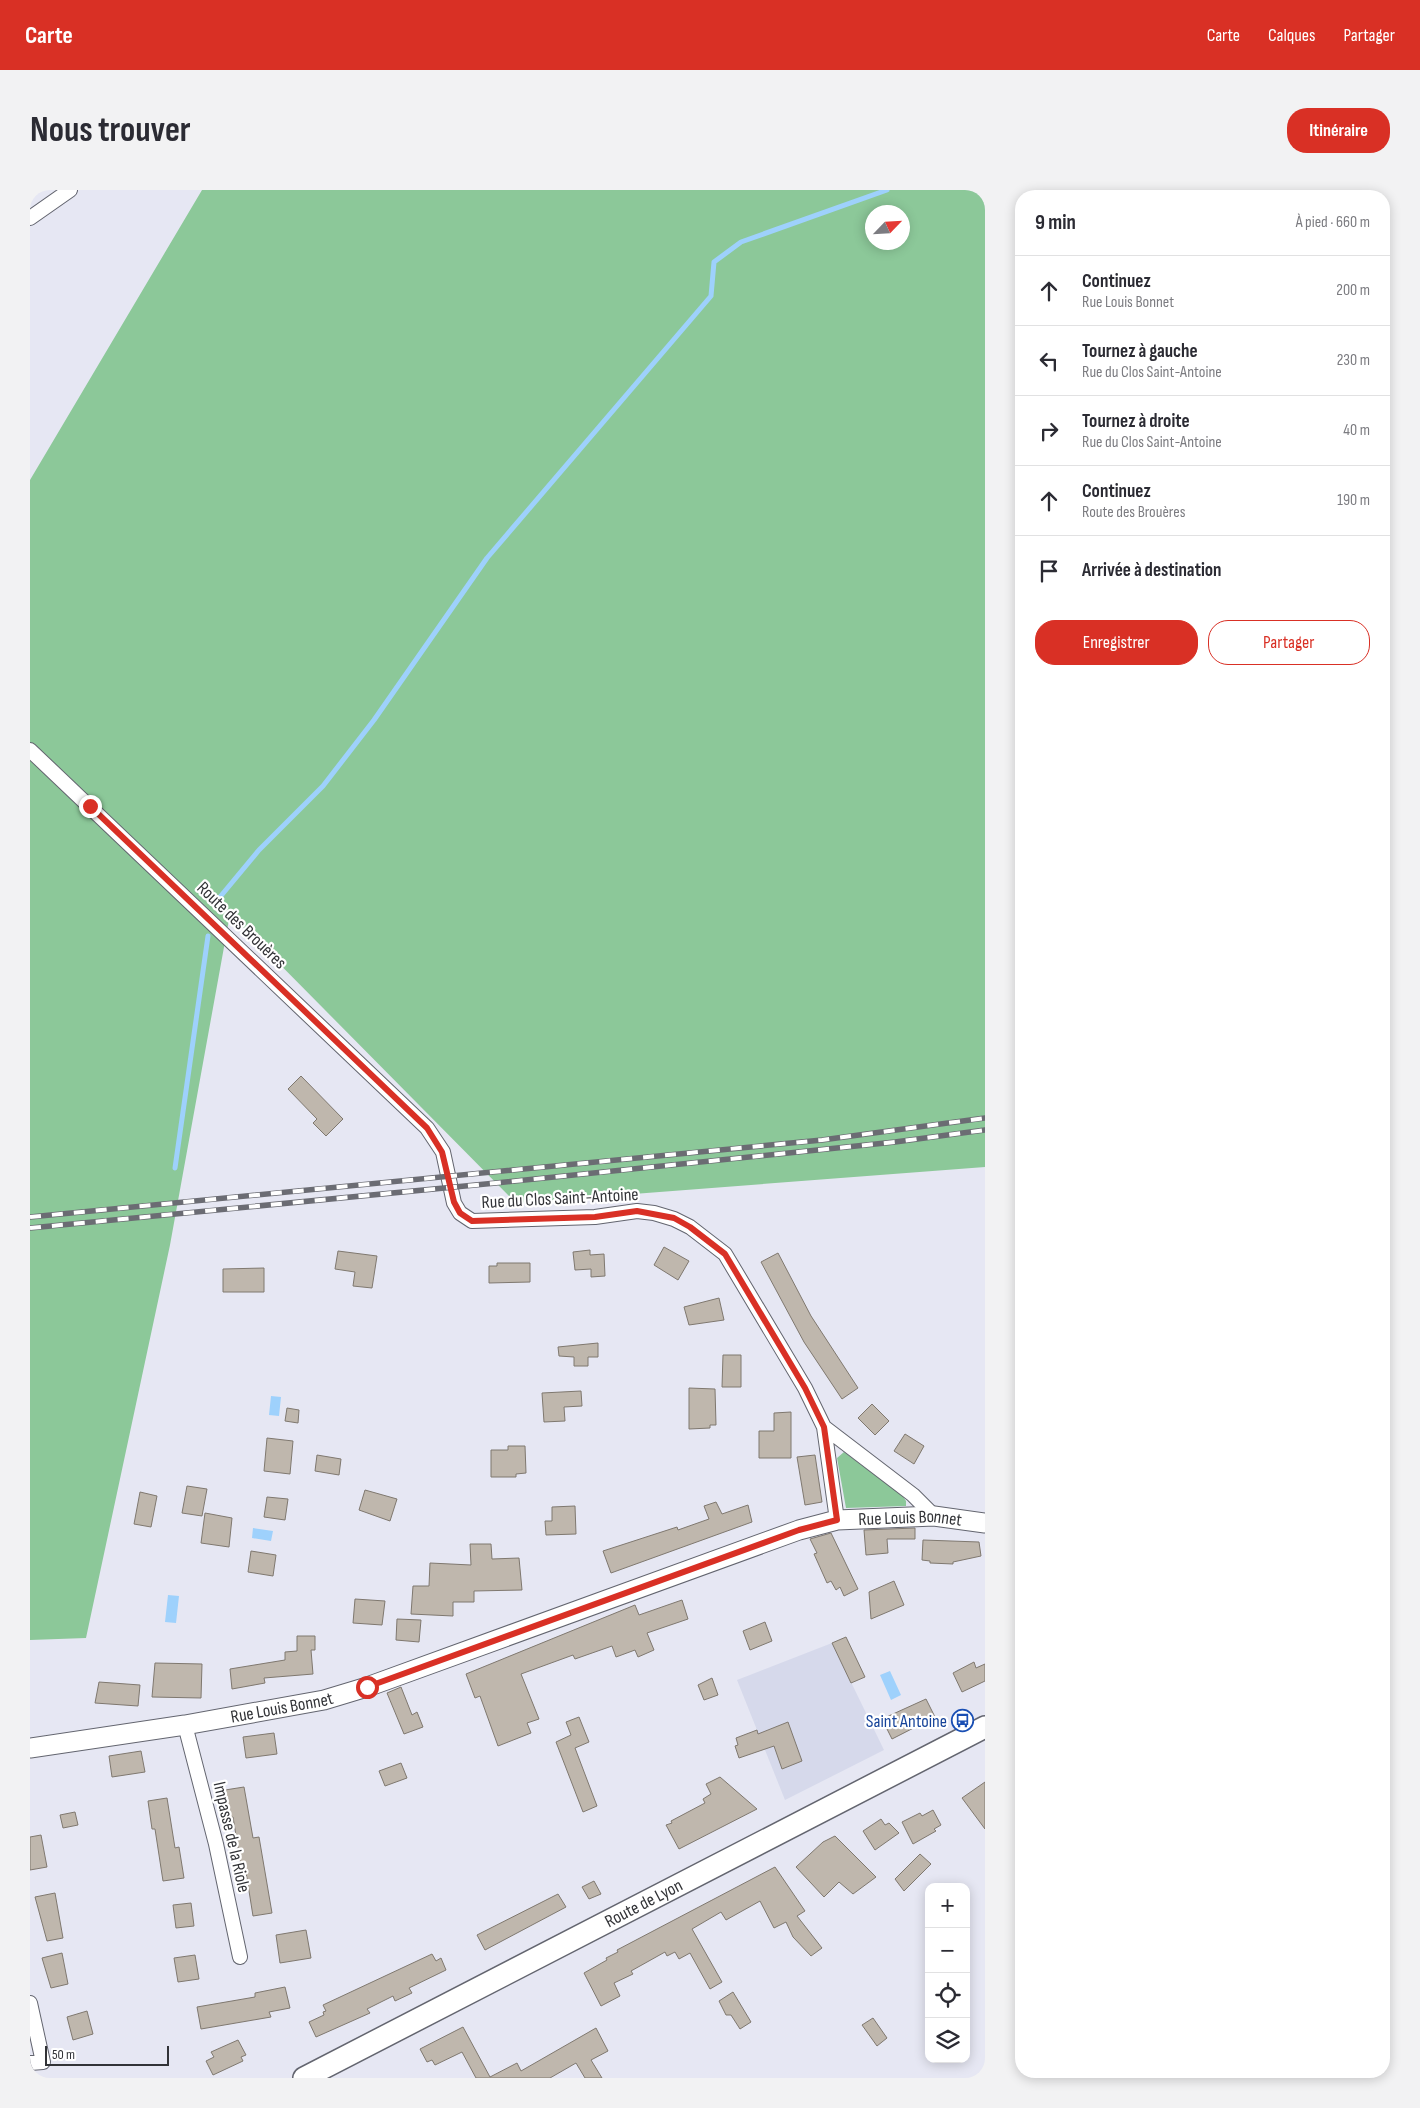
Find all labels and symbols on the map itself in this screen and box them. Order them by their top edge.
north arrow [865,205,910,250]
route end [79,795,102,818]
street label: Route des Brouères [193,877,291,973]
street label: Rue du Clos Saint-Antoine [481,1184,639,1213]
street label: Rue Louis Bonnet [858,1506,964,1531]
route start [356,1676,379,1699]
street label: Rue Louis Bonnet [229,1688,336,1728]
bus stop icon: Saint Antoine [951,1709,975,1733]
place label: Saint Antoine [866,1711,947,1732]
street label: Impasse de la Riole [209,1780,254,1894]
street label: Route de Lyon [601,1875,686,1932]
scale bar [45,2043,169,2066]

